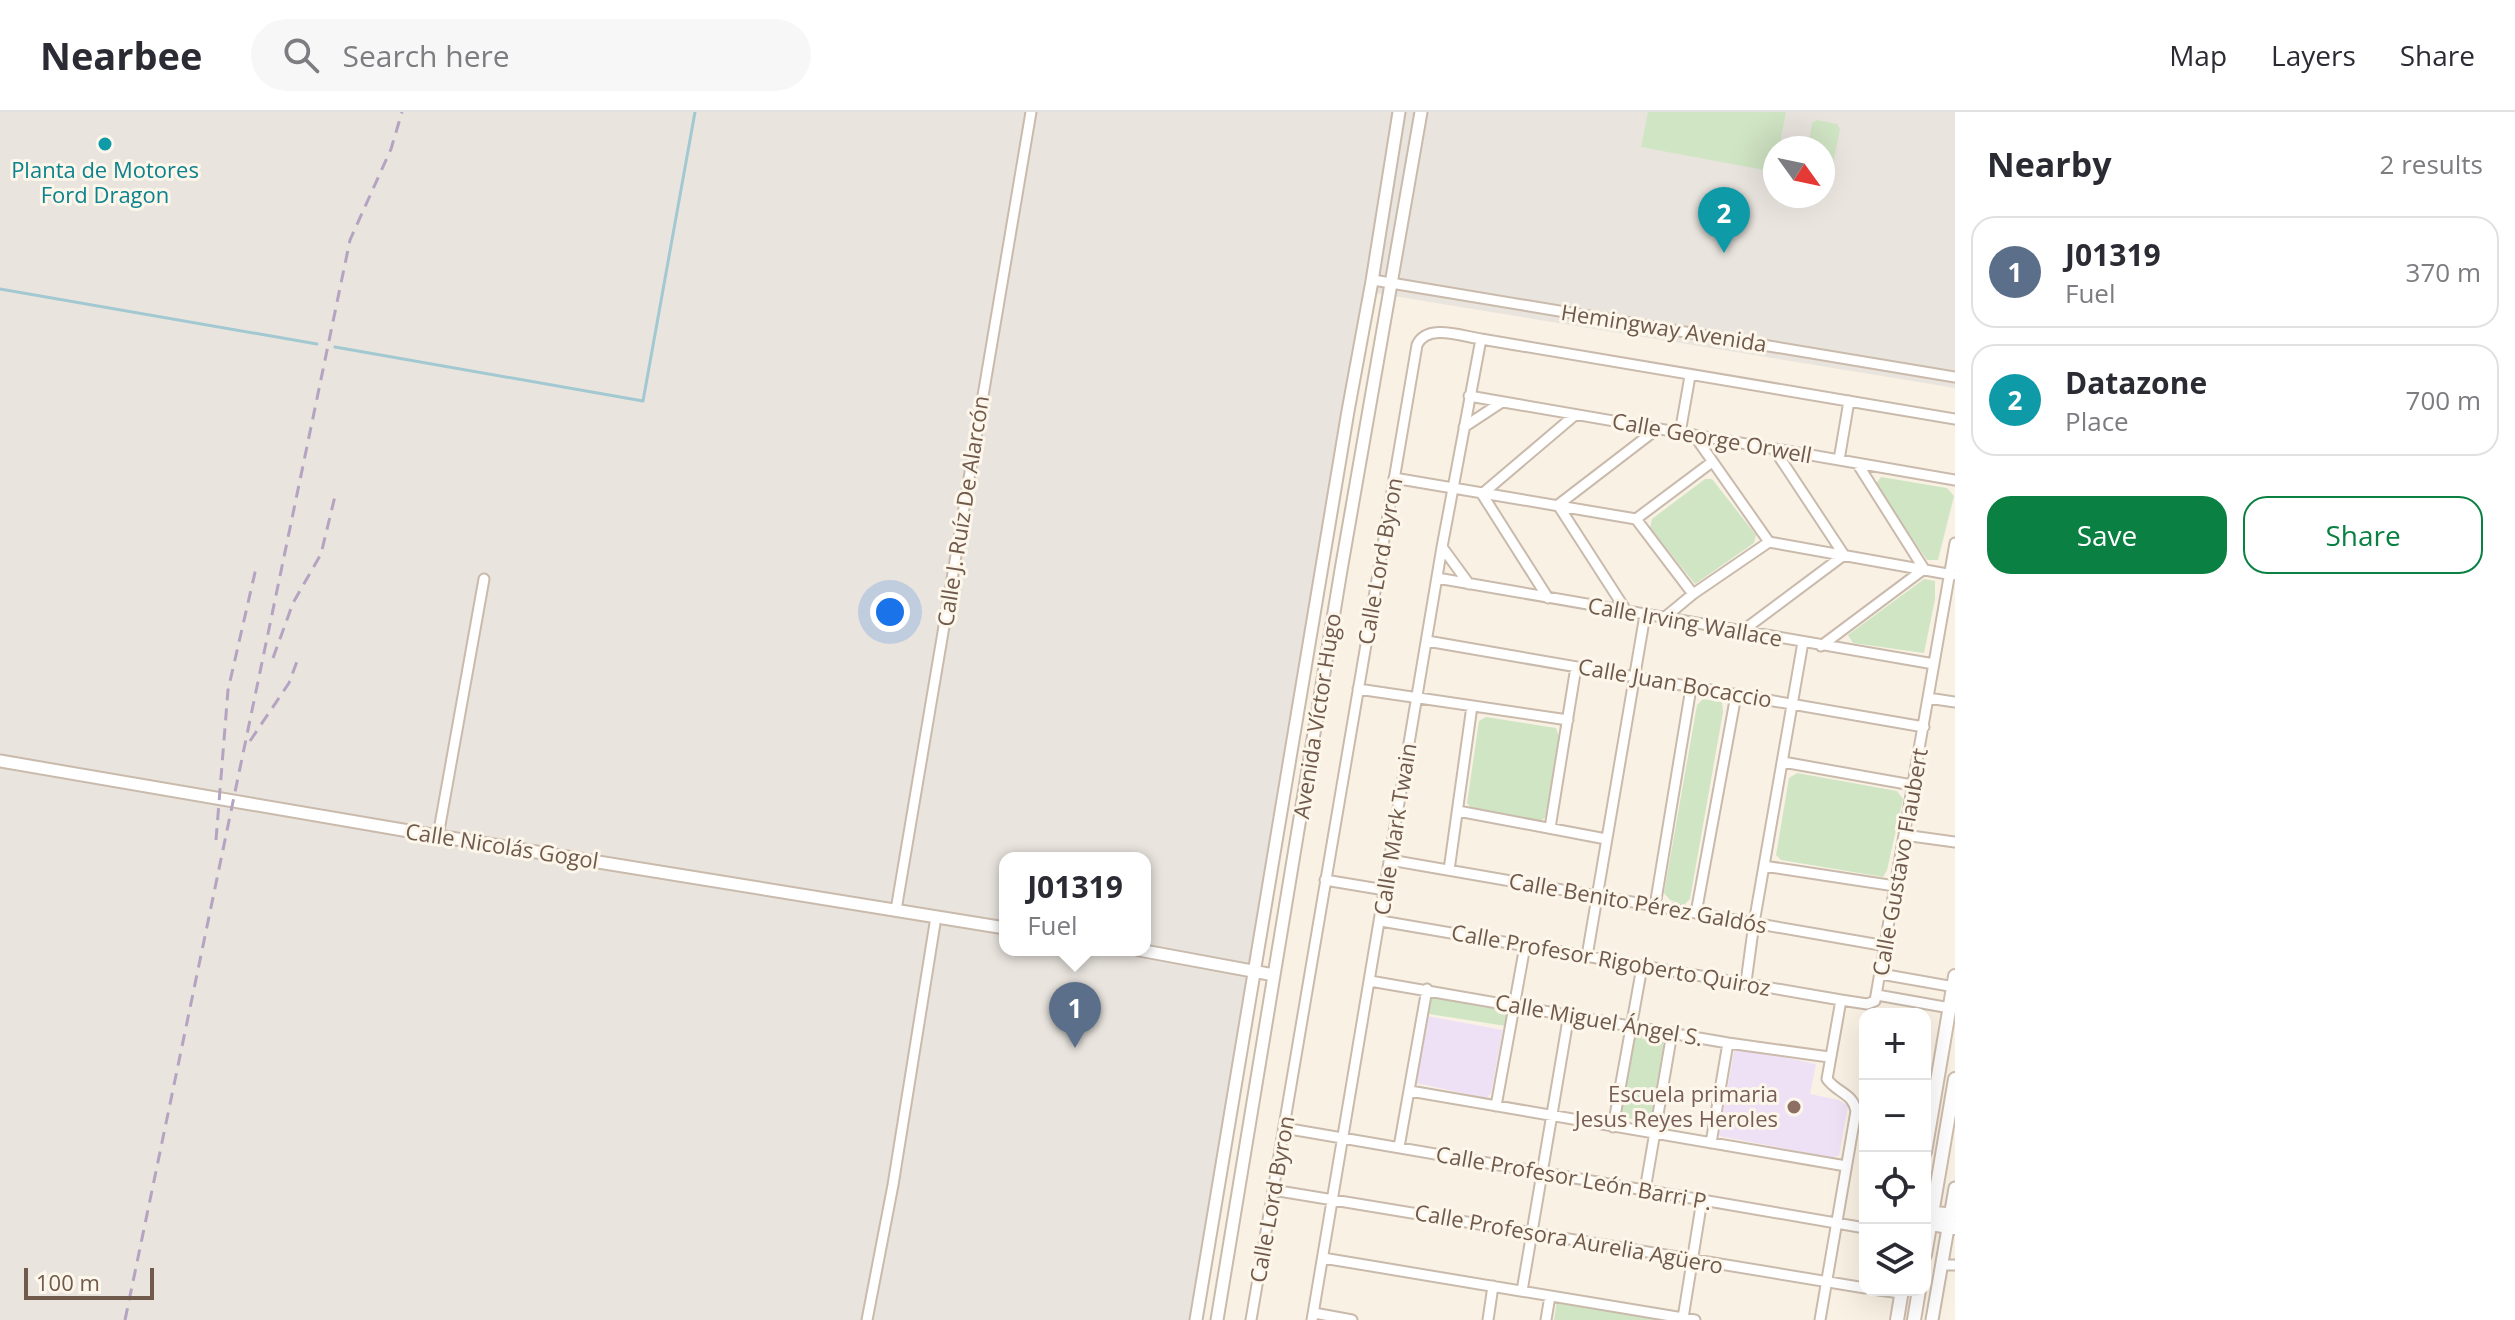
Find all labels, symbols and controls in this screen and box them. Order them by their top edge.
search box [251,19,811,91]
text: Nearbee [40,29,203,81]
icon: search [279,33,323,77]
text: Search here [343,35,510,76]
text: Map [2169,36,2227,74]
text: Layers [2271,36,2356,74]
text: Share [2400,36,2475,74]
marker: Planta de Motores Ford Dragon [96,135,114,153]
north arrow [1763,136,1835,208]
text: Nearby [1987,141,2112,187]
text: 2 results [2380,146,2483,182]
place label: Planta de Motores Ford Dragon [11,154,199,209]
pin: 2 [1698,187,1750,253]
text: J01319 [2065,234,2161,275]
text: 1 [2008,254,2022,290]
text: 370 m [2406,254,2481,290]
text: Fuel [2065,275,2116,311]
street label: Hemingway Avenida [1559,296,1769,358]
text: Datazone [2065,362,2207,403]
text: 2 [2008,382,2022,418]
text: 700 m [2406,382,2481,418]
street label: Calle J. Ruíz De Alarcón [929,393,995,628]
text: Place [2065,403,2129,439]
street label: Calle George Orwell [1610,405,1814,469]
street label: Calle Lord Byron [1350,475,1408,647]
button: Save [1987,496,2227,574]
button: Share [2243,496,2483,574]
street label: Calle Irving Wallace [1586,589,1785,653]
your location [870,592,910,632]
street label: Avenida Víctor Hugo [1285,611,1347,821]
street label: Calle Juan Bocaccio [1576,650,1774,714]
street label: Calle Mark Twain [1366,741,1422,917]
street label: Calle Gustavo Flaubert [1864,746,1934,978]
street label: Calle Nicolás Gogol [403,815,601,875]
popup [999,852,1151,956]
street label: Calle Benito Pérez Galdós [1507,865,1770,939]
text: J01319 [1027,866,1123,907]
text: Fuel [1027,907,1078,943]
street label: Calle Profesor Rigoberto Quiroz [1449,916,1773,1002]
pin: 1 [1049,982,1101,1048]
street label: Calle Miguel Ángel S. [1493,986,1705,1052]
map controls [1859,1008,1931,1296]
button: + [1859,1008,1931,1080]
place label: Escuela primaria Jesus Reyes Heroles [1573,1078,1778,1133]
button: − [1859,1080,1931,1152]
marker: Escuela primaria Jesus Reyes Heroles [1785,1098,1803,1116]
street label: Calle Lord Byron [1242,1113,1300,1285]
street label: Calle Profesor León Barri P. [1434,1138,1715,1216]
button: locate [1859,1152,1931,1224]
street label: Calle Profesora Aurelia Agüero [1413,1196,1726,1280]
button: layers [1859,1224,1931,1296]
scale bar [24,1264,154,1300]
text: 100 m [36,1267,100,1297]

